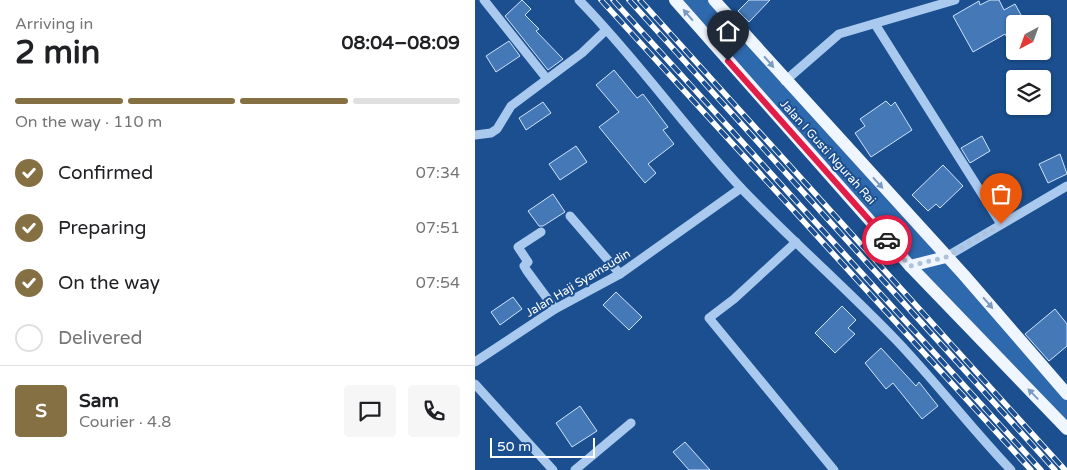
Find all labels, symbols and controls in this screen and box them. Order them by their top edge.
one-way arrow [683,9,694,21]
pin [707,10,749,61]
text: Arriving in [15,14,93,34]
north arrow [1006,15,1051,60]
map controls [1006,15,1051,115]
icon: home [714,17,742,45]
text: 08:04–08:09 [341,32,460,54]
text: 2 min [15,34,100,72]
one-way arrow [764,56,775,69]
button: layers [1006,70,1051,115]
street label: Jalan I Gusti Ngurah Rai [777,97,879,207]
text: On the way · 110 m [15,112,162,132]
icon: check [15,159,43,187]
text: Confirmed [58,162,153,184]
text: 07:34 [416,163,460,183]
pin [980,173,1022,224]
one-way arrow [873,176,884,189]
icon: bag [987,180,1015,208]
icon: check [15,214,43,242]
courier [862,215,912,265]
text: Preparing [58,217,147,239]
text: 07:51 [416,218,460,238]
icon: car [873,226,901,254]
street label: Jalan Haji Syamsudin [523,246,633,320]
icon: check [15,269,43,297]
text: On the way [58,272,160,294]
text: 07:54 [416,273,460,293]
one-way arrow [982,297,993,309]
text: Delivered [58,327,143,349]
button: chat [344,385,396,437]
button: phone [408,385,460,437]
one-way arrow [1027,388,1039,400]
text: Sam [79,390,119,412]
text: S [35,400,47,422]
text: Courier · 4.8 [79,412,171,432]
scale bar [490,435,595,458]
text: 50 m [497,438,531,455]

